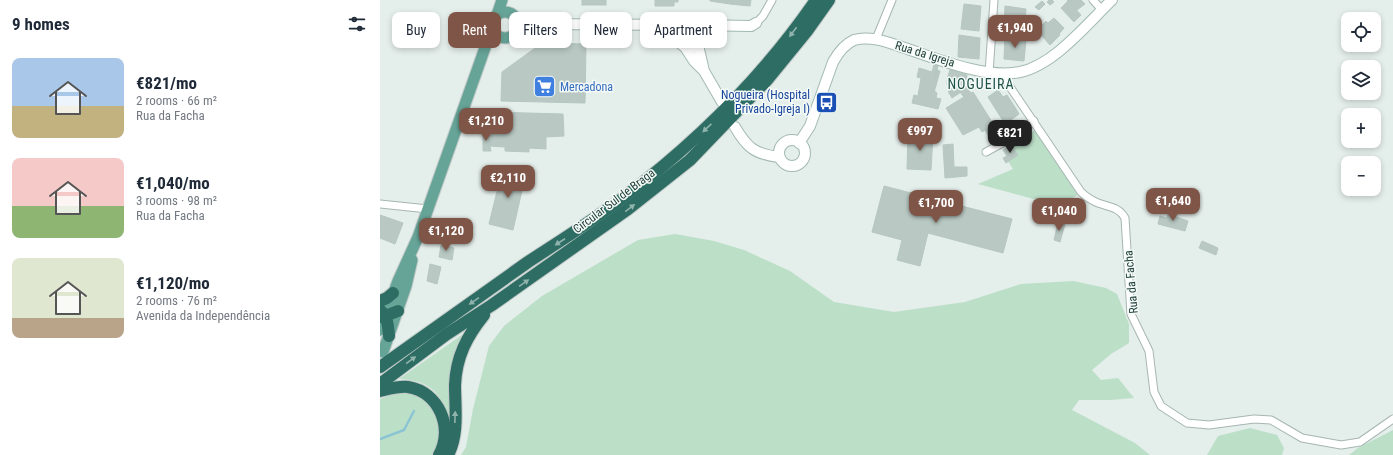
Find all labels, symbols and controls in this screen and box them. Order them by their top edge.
chip: Buy [392,12,440,48]
chip: Rent [448,12,501,48]
chip: Filters [509,12,572,48]
chip: New [580,12,632,48]
chip: Apartment [640,12,727,48]
map controls [1341,12,1381,196]
button: locate [1341,12,1381,52]
icon: filters [346,13,368,35]
text: 9 homes [12,14,70,34]
pin: €1,940 [982,15,1048,49]
text: €1,940 [997,20,1033,35]
one-way arrow [789,26,797,37]
street label: Rua da Igreja [893,38,957,70]
button: layers [1341,60,1381,100]
text: €821/mo [136,73,197,93]
icon: home [44,74,92,122]
supermarket icon: Mercadona [531,74,557,100]
district label: NOGUEIRA [947,76,1015,92]
place label: Mercadona [560,80,613,94]
place label: Nogueira (Hospital Privado-Igreja I) [721,88,810,116]
bus stop icon: Nogueira (Hospital Privado-Igreja I) [813,89,839,115]
text: 2 rooms · 66 m² [136,93,217,108]
text: Rua da Facha [136,108,205,123]
pin: €1,210 [453,108,519,142]
button: + [1341,108,1381,148]
text: €1,210 [468,113,504,128]
pin: €997 [896,118,944,152]
pin: €821 [986,120,1034,154]
one-way arrow [702,123,711,132]
text: €997 [907,123,933,138]
text: €821 [997,125,1023,140]
button: − [1341,156,1381,196]
pin: €2,110 [475,165,541,199]
street label: Circular Sul de Braga [570,166,658,236]
text: €2,110 [490,170,526,185]
text: €1,040/mo [136,173,210,193]
icon: home [44,174,92,222]
pin: €1,640 [1140,188,1206,222]
pin: €1,700 [903,190,969,224]
text: 3 rooms · 98 m² [136,193,217,208]
text: €1,640 [1155,193,1191,208]
text: €1,700 [918,195,954,210]
pin: €1,040 [1026,198,1092,232]
one-way arrow [625,203,636,212]
text: €1,040 [1041,203,1077,218]
text: Rua da Facha [136,208,205,223]
pin: €1,120 [413,218,479,252]
text: €1,120 [428,223,464,238]
one-way arrow [554,238,565,246]
street label: Rua da Facha [1121,250,1141,314]
text: €1,120/mo [136,273,210,293]
icon: home [44,274,92,322]
one-way arrow [519,279,529,287]
text: 2 rooms · 76 m² [136,293,217,308]
one-way arrow [468,297,479,305]
text: Avenida da Independência [136,308,270,323]
one-way arrow [406,356,416,364]
one-way arrow [452,410,458,423]

